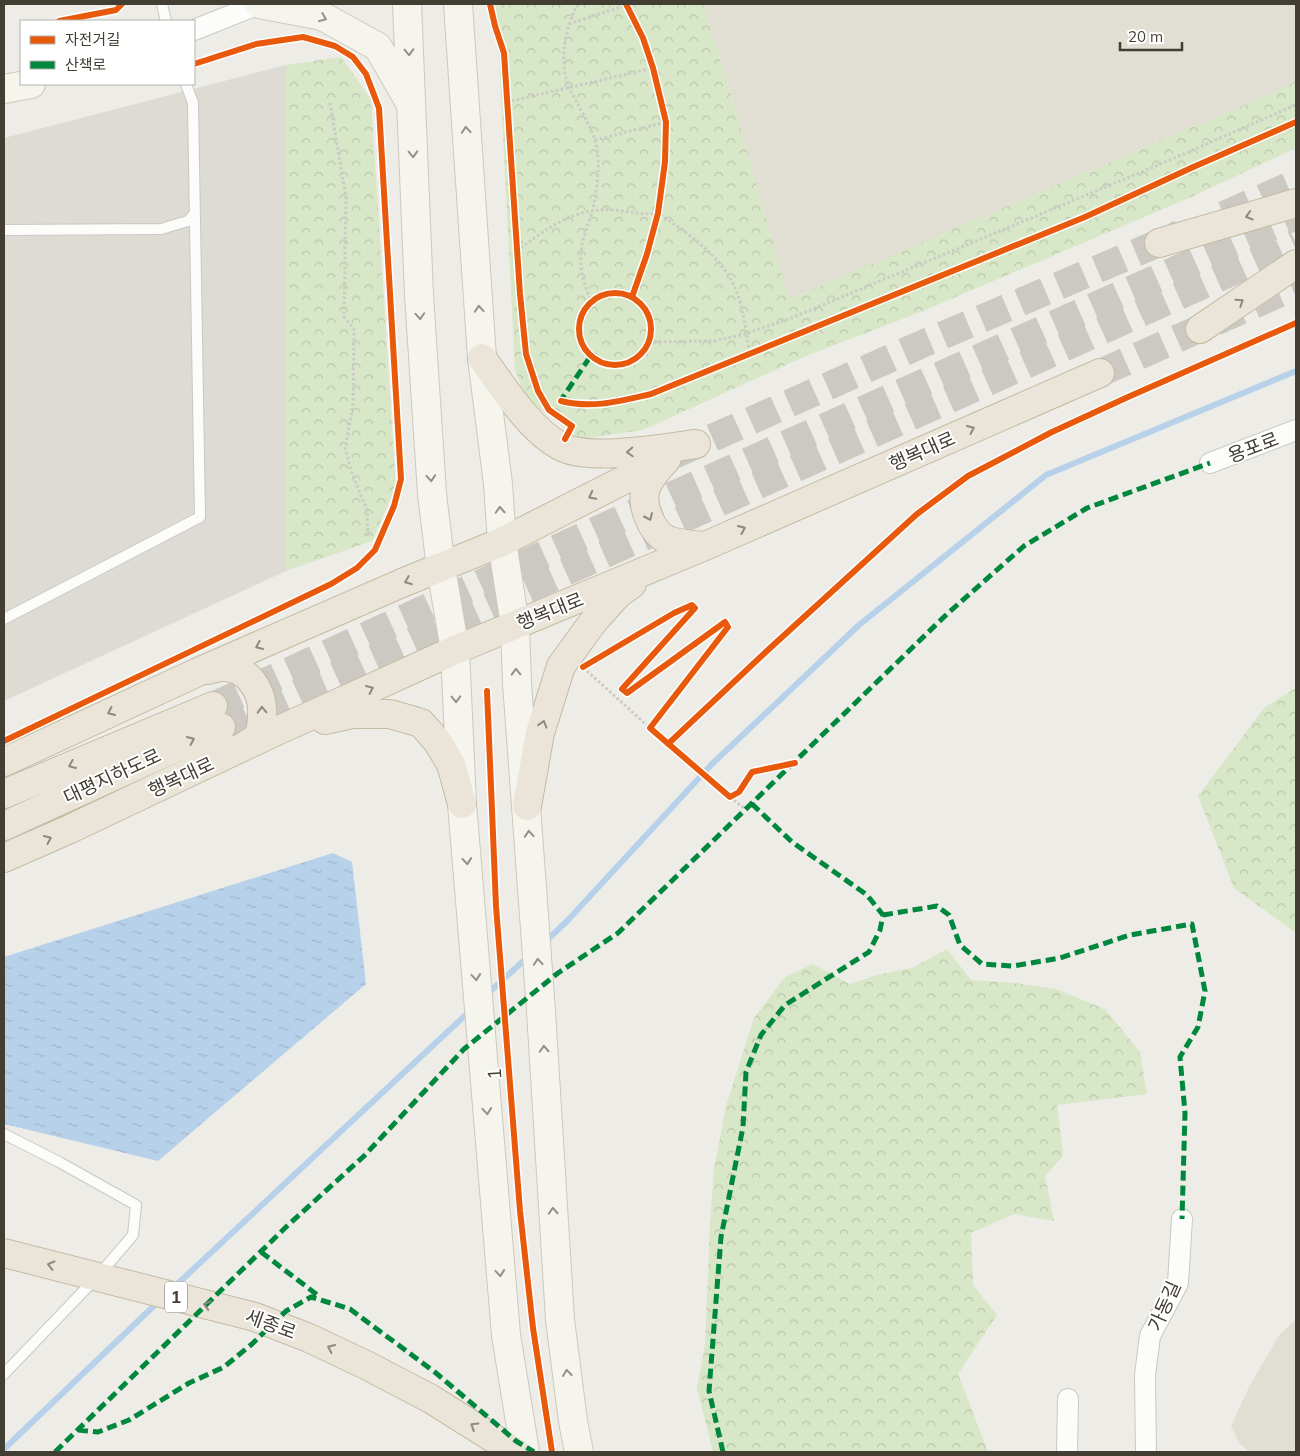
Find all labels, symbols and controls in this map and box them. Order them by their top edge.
one-way arrow [318,12,327,22]
legend [20,20,195,85]
scale bar [1120,20,1182,52]
text: 20 m [1128,27,1163,46]
text: 자전거길 [65,30,120,49]
one-way arrow [404,49,414,57]
text: 산책로 [65,55,106,74]
one-way arrow [461,126,472,134]
one-way arrow [408,150,418,158]
one-way arrow [1246,211,1254,221]
one-way arrow [1234,299,1244,308]
one-way arrow [473,305,484,313]
one-way arrow [414,312,425,320]
one-way arrow [966,425,975,436]
street label: 행복대로 [885,426,959,476]
street label: 용포로 [1224,426,1282,468]
one-way arrow [626,446,634,457]
one-way arrow [426,475,437,483]
one-way arrow [588,490,597,500]
one-way arrow [494,506,505,514]
one-way arrow [643,512,654,521]
one-way arrow [737,525,746,536]
one-way arrow [404,575,413,585]
street label: 행복대로 [513,587,587,635]
one-way arrow [255,639,264,650]
one-way arrow [511,668,522,676]
one-way arrow [365,684,374,695]
one-way arrow [451,695,462,703]
one-way arrow [256,705,267,713]
one-way arrow [107,706,116,717]
one-way arrow [538,720,548,728]
one-way arrow [186,736,195,747]
street label: 대평지하도로 [59,743,165,809]
street label: 행복대로 [144,751,218,803]
one-way arrow [68,760,76,770]
one-way arrow [524,830,535,838]
one-way arrow [43,834,52,845]
one-way arrow [461,857,472,865]
one-way arrow [533,958,544,966]
one-way arrow [471,973,482,981]
one-way arrow [538,1045,549,1053]
street label: 1 [482,1067,506,1081]
one-way arrow [482,1107,493,1115]
one-way arrow [548,1207,559,1215]
one-way arrow [47,1260,56,1271]
one-way arrow [495,1269,506,1277]
street label: 가동길 [1142,1277,1186,1335]
road number: 1 [165,1281,187,1312]
one-way arrow [203,1300,212,1311]
street label: 세종로 [242,1304,300,1344]
one-way arrow [327,1344,336,1355]
one-way arrow [562,1369,573,1377]
one-way arrow [470,1422,479,1432]

